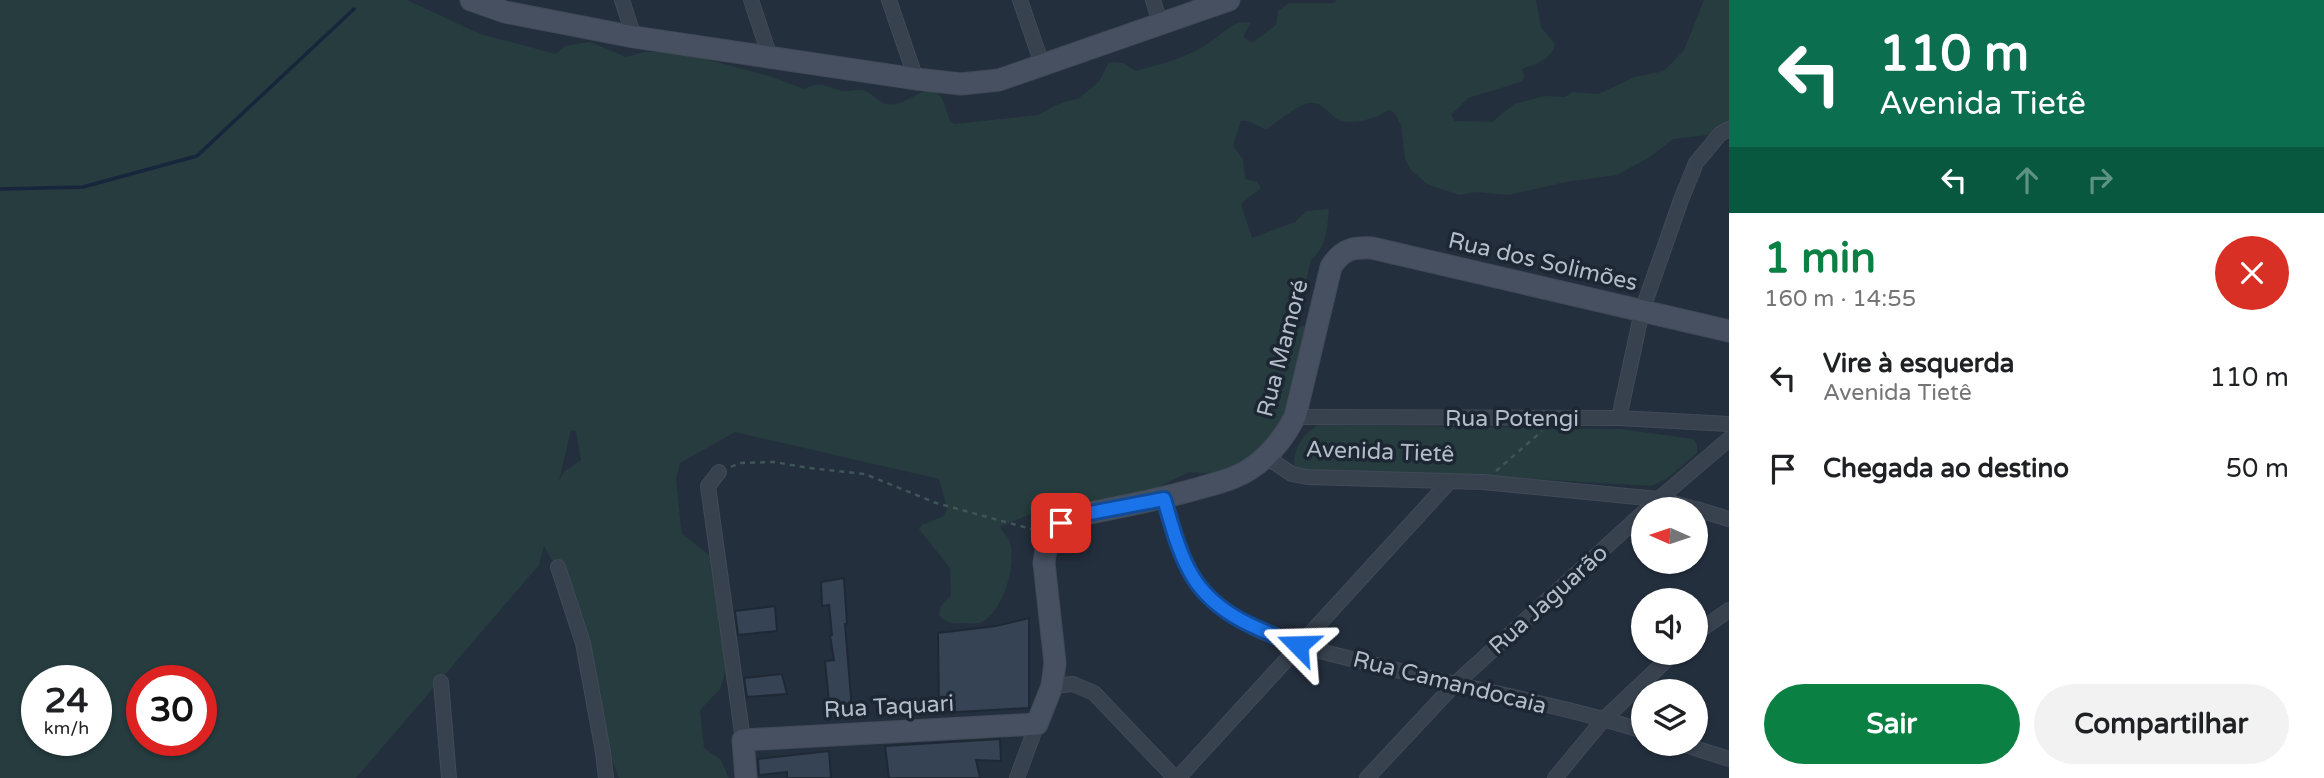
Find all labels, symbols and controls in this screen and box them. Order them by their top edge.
text: 110 m [1879,25,2029,84]
icon: left [1764,28,1855,119]
text: Avenida Tietê [1879,85,2086,123]
icon: left [1935,161,1973,199]
icon: ahead [2008,161,2046,199]
icon: right [2081,161,2119,199]
street label: Rua dos Solimões [1445,227,1640,297]
text: 1 min [1764,233,1876,284]
button: close [2215,236,2289,310]
street label: Rua Mamoré [1251,277,1315,420]
text: 160 m · 14:55 [1764,285,1916,313]
text: Vire à esquerda [1823,348,2014,379]
icon: left [1764,359,1802,397]
text: 110 m [2209,362,2289,393]
text: Avenida Tietê [1823,379,1972,407]
street label: Rua Potengi [1445,405,1579,433]
street label: Avenida Tietê [1305,435,1455,469]
icon: arrive [1764,450,1802,488]
text: Chegada ao destino [1823,453,2069,484]
text: 50 m [2226,453,2289,484]
pin [1031,493,1091,553]
north arrow [1631,497,1708,574]
map controls [1631,497,1708,756]
icon: arrive [1042,504,1080,542]
street label: Rua Jaguarão [1484,539,1614,660]
button: sound [1631,588,1708,665]
position arrow [1261,608,1335,682]
street label: Rua Camandocaia [1350,645,1549,721]
speed limit sign: 30 [126,665,217,756]
button: layers [1631,679,1708,756]
text: 24 [45,680,88,722]
button: Sair [1764,684,2020,764]
button: Compartilhar [2034,684,2289,764]
street label: Rua Taquari [823,690,955,724]
text: km/h [44,717,89,739]

